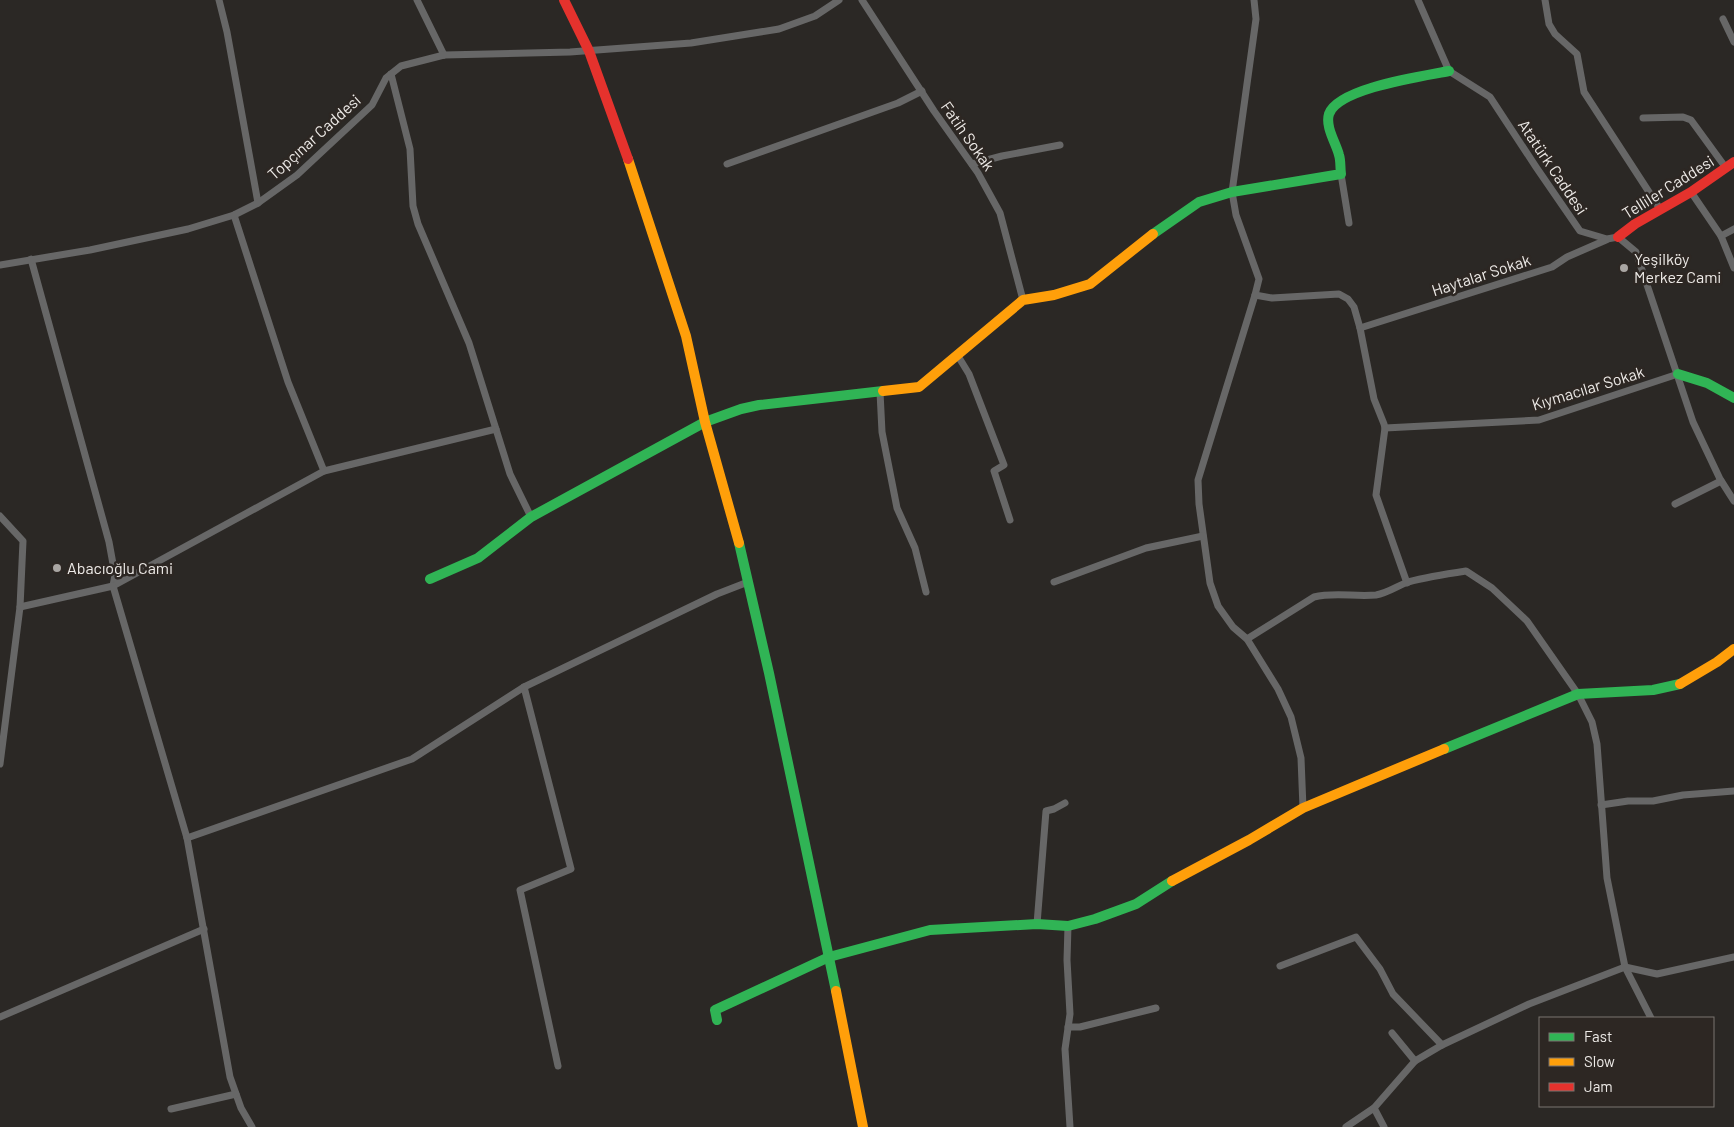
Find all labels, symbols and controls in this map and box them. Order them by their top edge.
street label: Topçınar Caddesi [263,90,364,183]
street label: Fatih Sokak [938,97,999,174]
street label: Atatürk Caddesi [1515,116,1592,218]
street label: Telliler Caddesi [1618,151,1717,222]
place label: Yeşilköy Merkez Cami [1634,249,1721,286]
street label: Haytalar Sokak [1429,250,1533,299]
marker: Yeşilköy Merkez Cami [1618,262,1630,274]
street label: Kıymacılar Sokak [1529,361,1646,414]
place label: Abacıoğlu Cami [67,558,173,577]
marker: Abacıoğlu Cami [51,562,63,574]
legend [1539,1017,1714,1107]
text: Fast [1584,1027,1612,1045]
text: Slow [1584,1052,1615,1070]
text: Jam [1584,1077,1613,1095]

